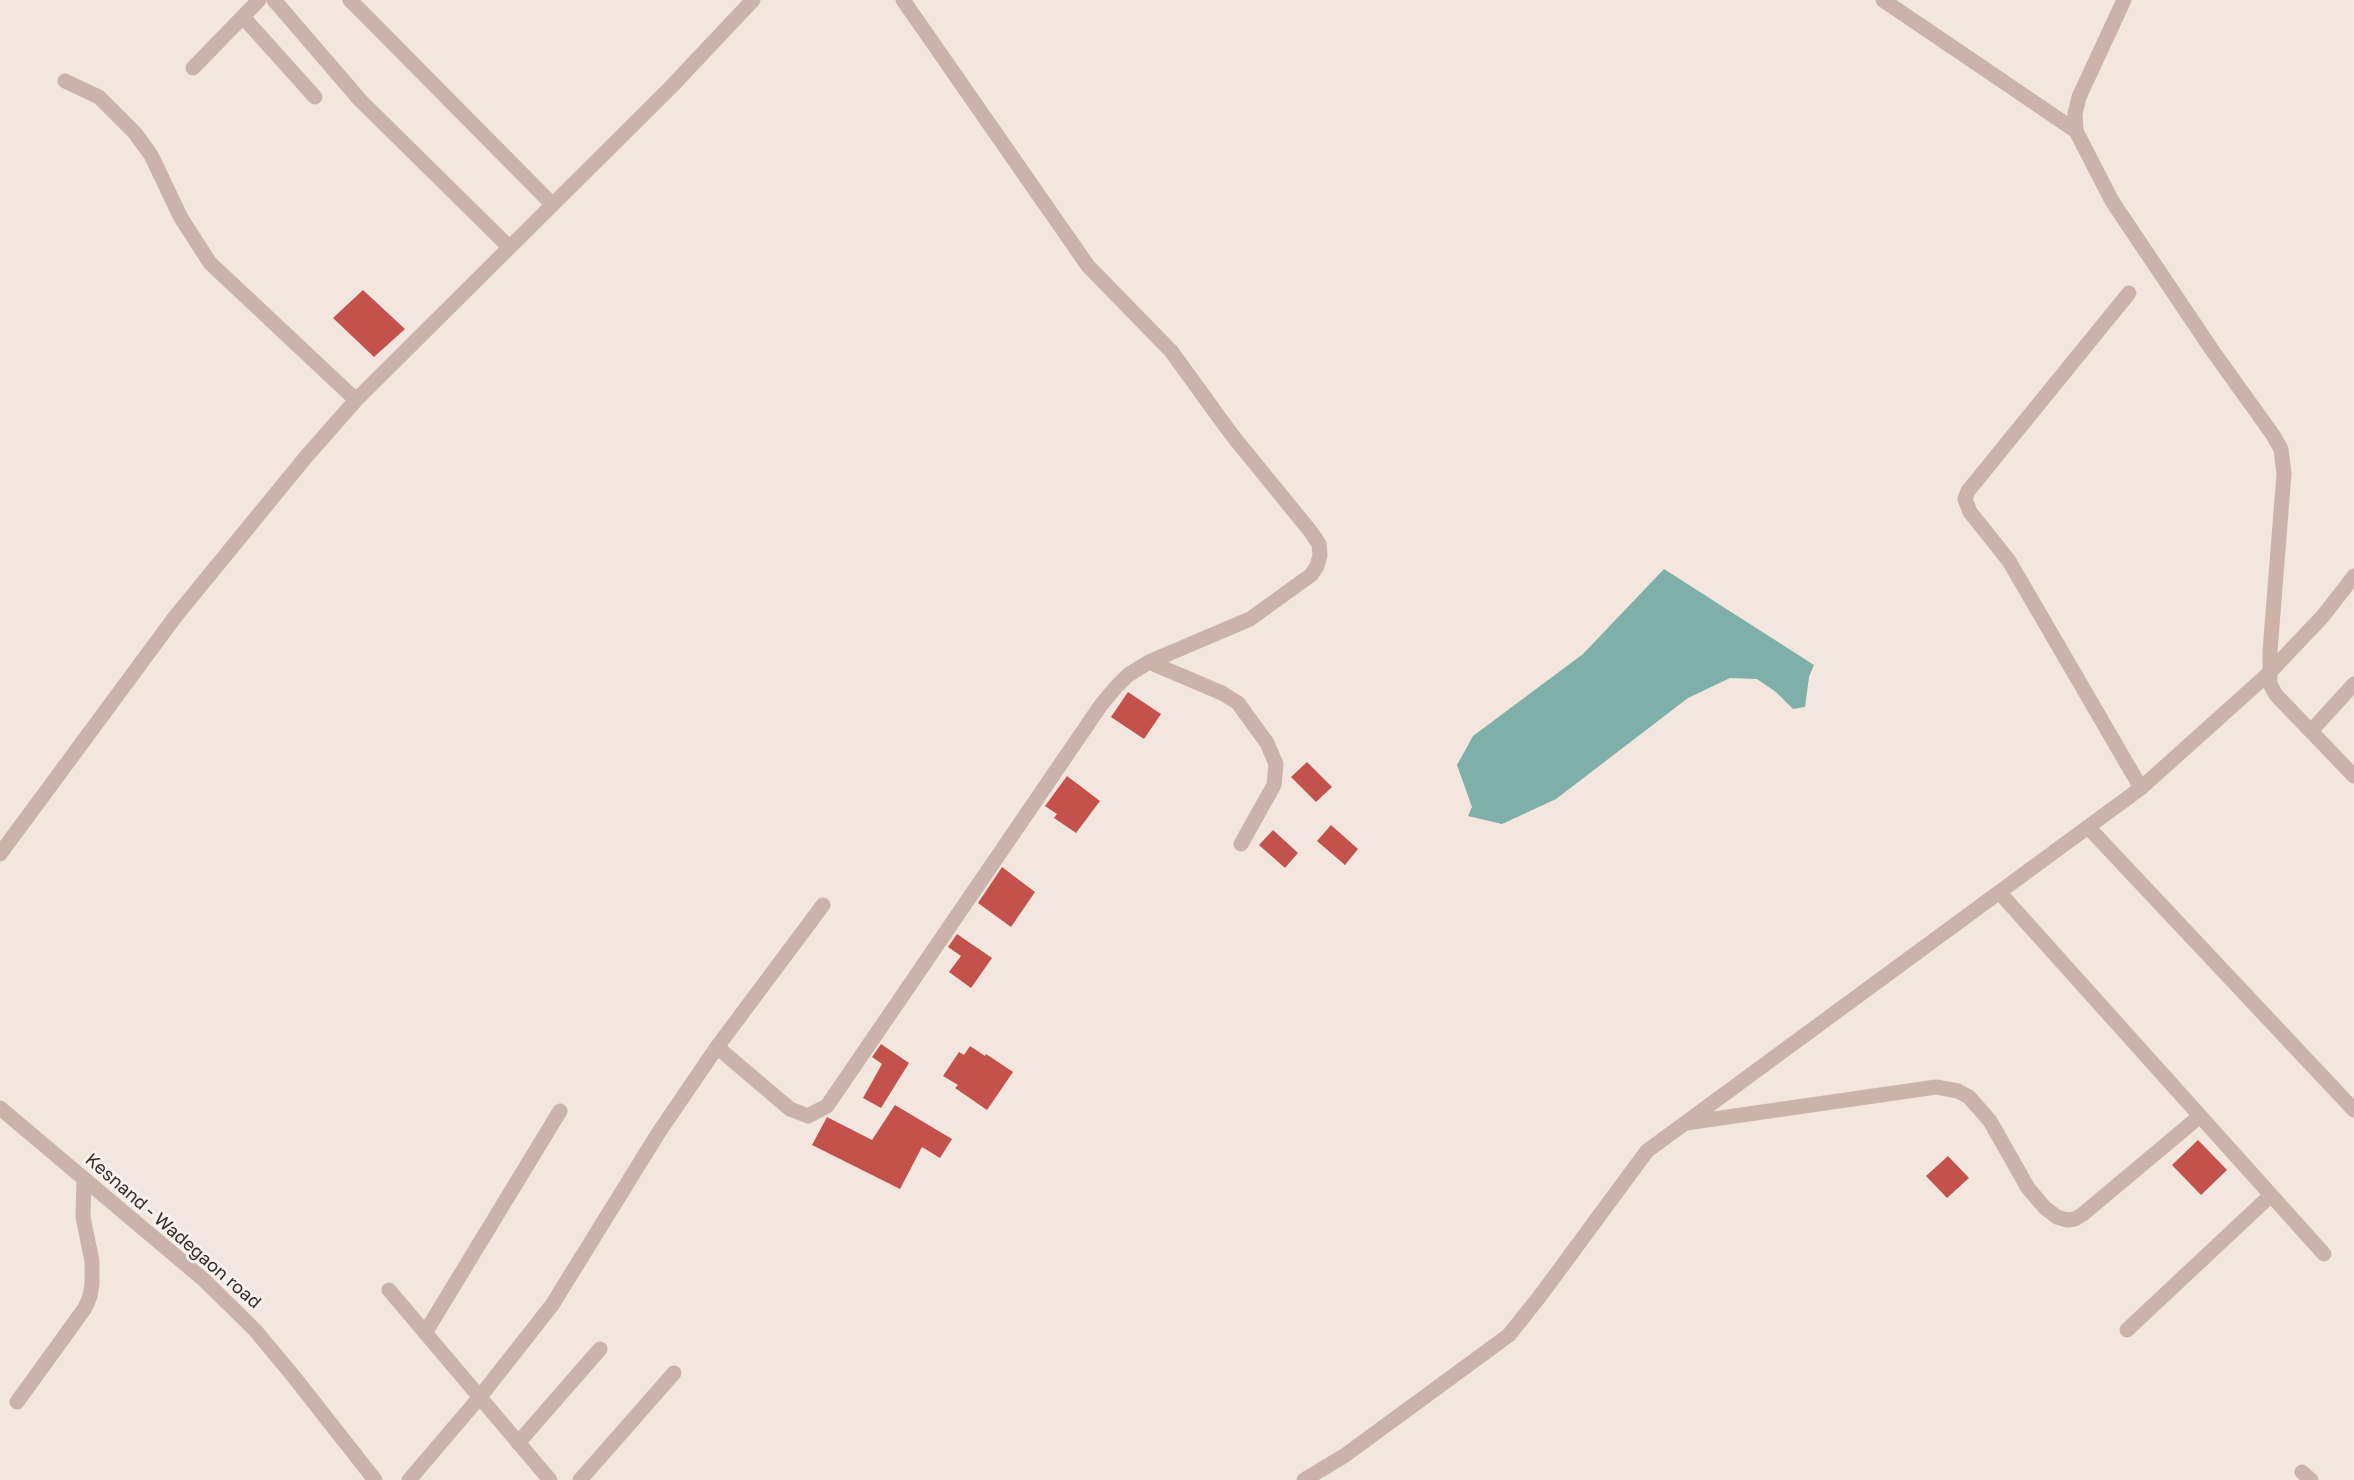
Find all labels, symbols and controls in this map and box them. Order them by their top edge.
street label: Kesnand - Wadegaon road [81,1149,265,1313]

